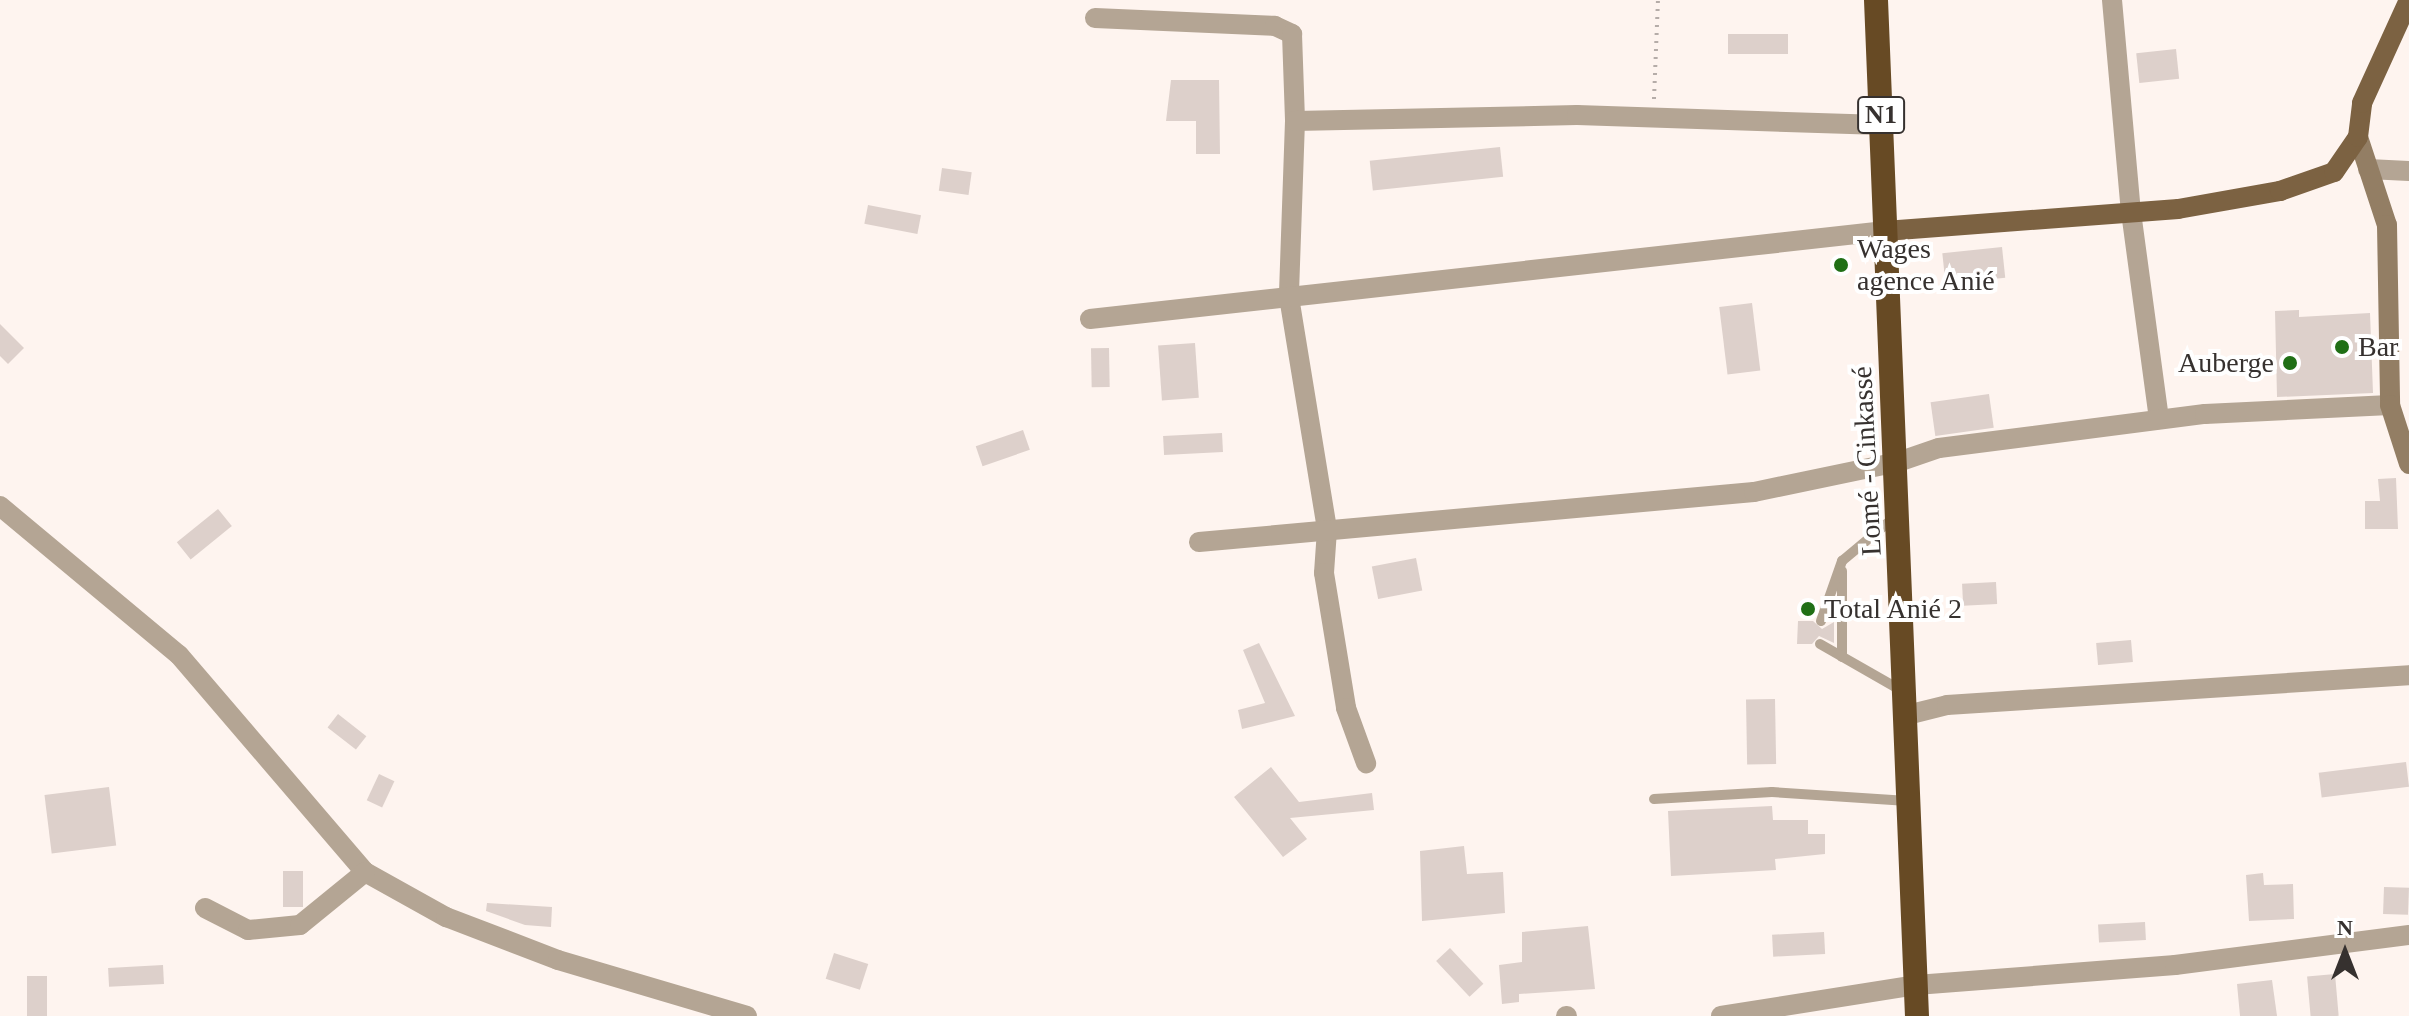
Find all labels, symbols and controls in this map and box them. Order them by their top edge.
road number: N1 [1857,93,1905,137]
place label: Wages agence Anié [1857,232,1996,298]
marker: Wages agence Anié [1832,256,1850,274]
place label: Bar [2358,330,2398,364]
marker: Bar [2333,338,2351,356]
place label: Auberge [2178,346,2274,380]
marker: Auberge [2281,354,2299,372]
street label: Lomé - Cinkassé [1845,365,1889,557]
place label: Total Anié 2 [1824,592,1964,626]
marker: Total Anié 2 [1799,600,1817,618]
north arrow [2305,912,2385,992]
text: N [2337,915,2353,940]

